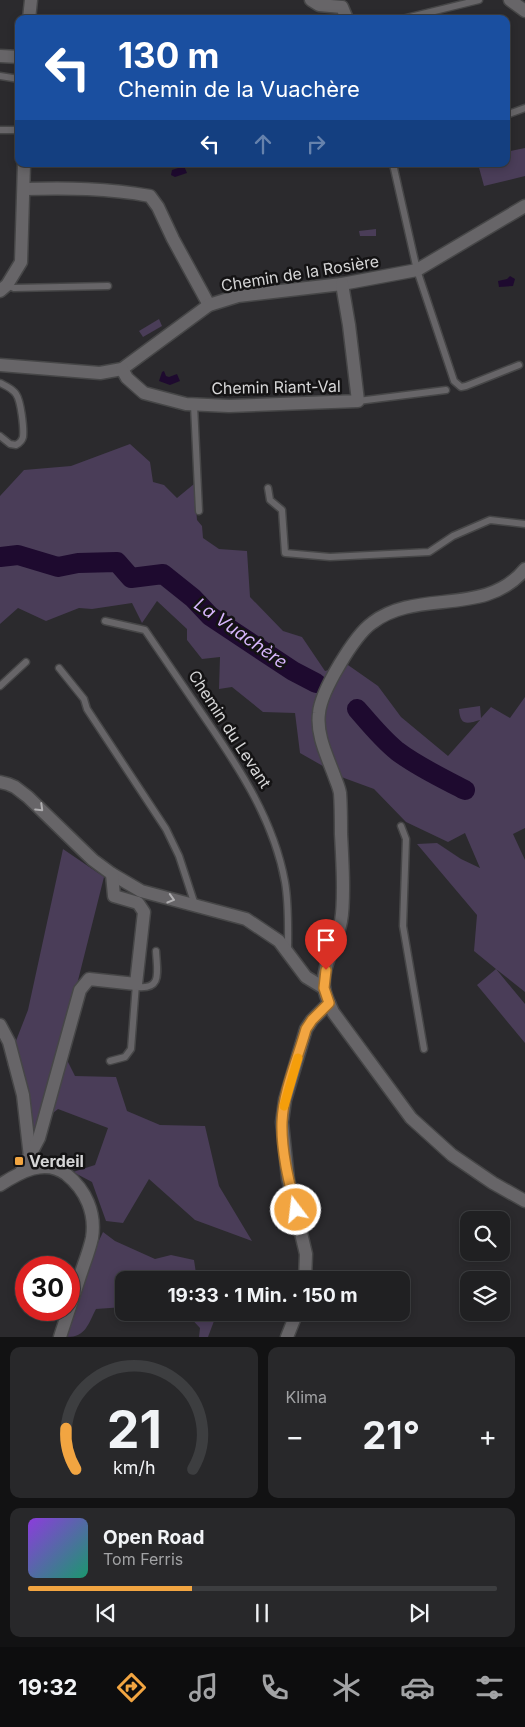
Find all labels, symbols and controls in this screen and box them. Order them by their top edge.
text: 130 m [118,34,220,76]
icon: left [35,35,100,100]
text: Chemin de la Vuachère [118,76,360,102]
icon: left [196,130,224,158]
icon: ahead [249,130,277,158]
icon: right [302,130,330,158]
street label: Chemin de la Rosière [220,251,380,295]
street label: Chemin Riant-Val [211,376,341,398]
water label: La Vuachère [191,593,291,673]
street label: Chemin du Levant [184,666,276,792]
one-way arrow [34,802,43,811]
one-way arrow [167,894,175,904]
pin [305,919,347,970]
icon: arrive [312,926,340,954]
place label: Verdeil [29,1151,84,1171]
marker: Verdeil [13,1155,25,1167]
position arrow [269,1183,321,1235]
map controls [460,1211,510,1321]
button: search [460,1211,510,1261]
speed limit sign: 30 [15,1256,80,1321]
button: layers [460,1271,510,1321]
text: 19:33 · 1 Min. · 150 m [167,1284,358,1307]
text: Klima [286,1387,327,1407]
text: 21 [106,1398,161,1461]
text: 21° [362,1412,420,1458]
text: − [286,1419,304,1453]
text: + [478,1419,497,1453]
text: km/h [113,1457,155,1478]
text: Open Road [103,1526,204,1549]
text: Tom Ferris [103,1549,183,1569]
icon: previous [92,1599,120,1627]
icon: pause [248,1599,276,1627]
icon: next [405,1599,433,1627]
icon: directions [114,1670,149,1705]
icon: music [186,1670,221,1705]
icon: phone [257,1670,292,1705]
icon: climate [329,1670,364,1705]
icon: car [400,1670,435,1705]
icon: filters [472,1670,507,1705]
text: 19:32 [18,1674,77,1700]

